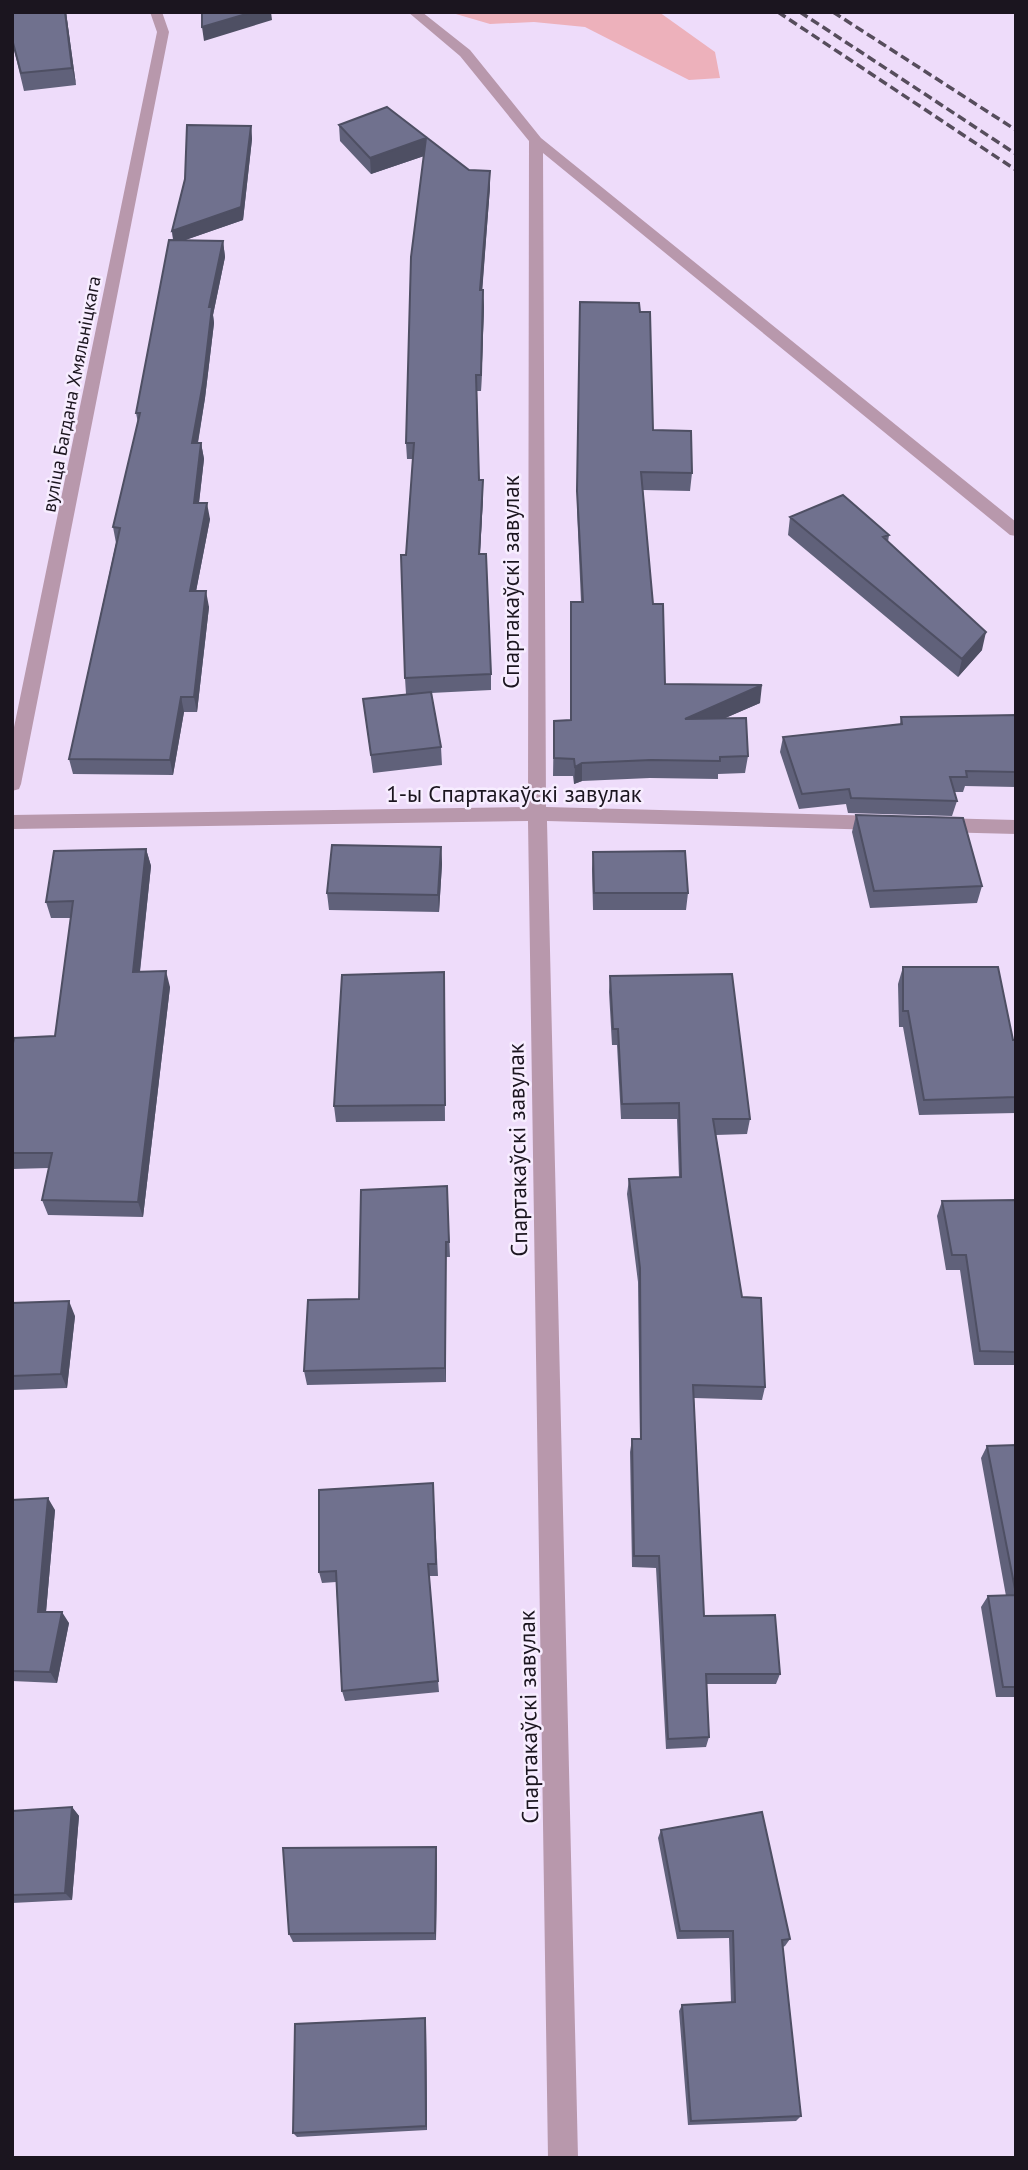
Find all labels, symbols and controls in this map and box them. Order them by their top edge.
street label: вуліца Багдана Хмяльніцкага [36,274,106,514]
street label: Спартакаўскі завулак [496,475,525,689]
street label: 1-ы Спартакаўскі завулак [386,779,642,808]
street label: Спартакаўскі завулак [501,1043,533,1257]
street label: Спартакаўскі завулак [512,1610,544,1824]

